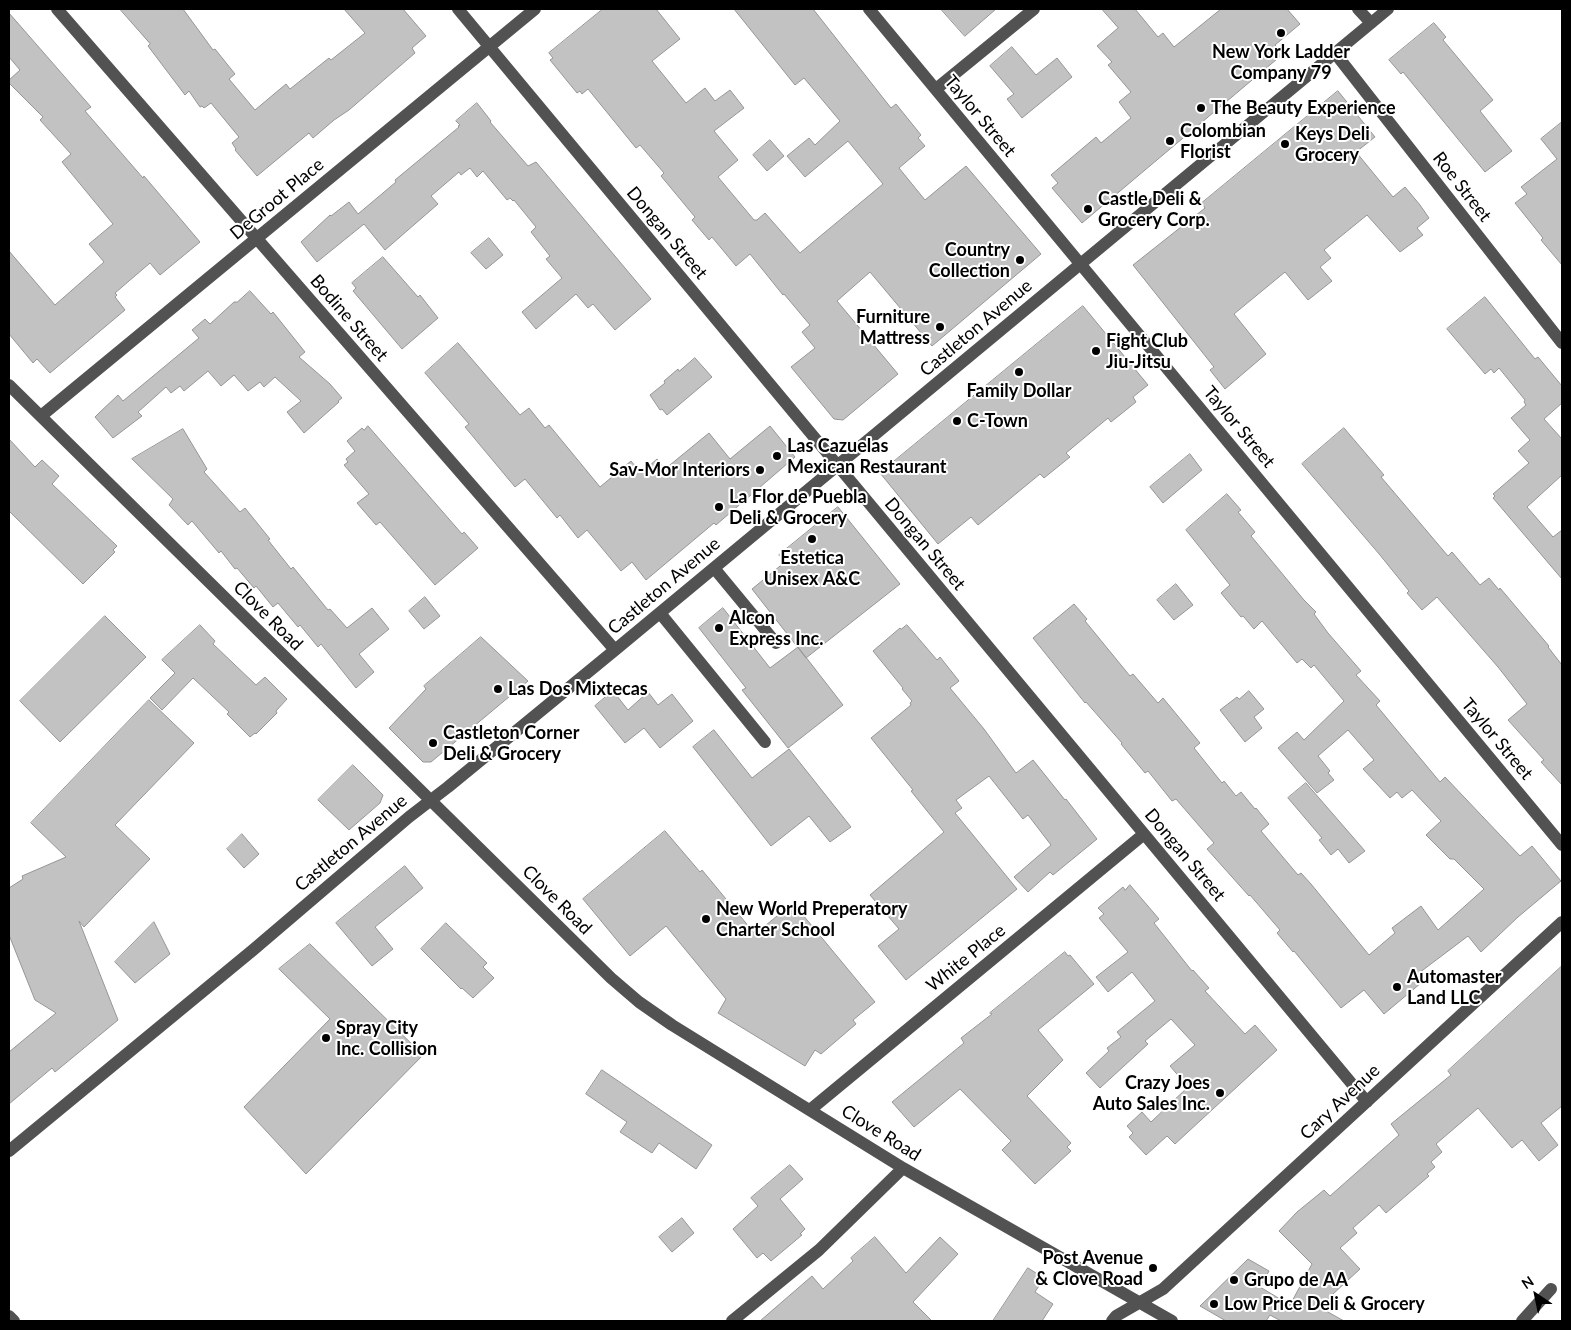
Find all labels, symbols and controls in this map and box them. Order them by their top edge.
marker: New York Ladder Company 79 [1275,27,1287,39]
place label: New York Ladder Company 79 [1212,41,1350,84]
street label: Taylor Street [940,71,1020,161]
place label: The Beauty Experience [1211,97,1396,119]
marker: The Beauty Experience [1195,102,1207,114]
place label: Colombian Florist [1180,120,1266,162]
place label: Keys Deli Grocery [1295,123,1370,166]
marker: Colombian Florist [1164,135,1176,147]
marker: Keys Deli Grocery [1279,138,1291,150]
street label: Roe Street [1428,148,1496,226]
street label: DeGroot Place [226,154,328,244]
street label: Dongan Street [622,182,712,284]
place label: Castle Deli & Grocery Corp. [1098,188,1210,230]
marker: Castle Deli & Grocery Corp. [1082,203,1094,215]
place label: Country Collection [929,239,1010,282]
marker: Country Collection [1014,254,1026,266]
street label: Bodine Street [306,270,392,366]
street label: Castleton Avenue [916,275,1036,381]
place label: Furniture Mattress [856,306,930,348]
marker: Furniture Mattress [934,321,946,333]
place label: Fight Club Jiu-Jitsu [1106,330,1188,372]
marker: Fight Club Jiu-Jitsu [1090,345,1102,357]
marker: Family Dollar [1013,366,1025,378]
place label: Family Dollar [967,380,1071,402]
street label: Taylor Street [1199,382,1279,472]
place label: C-Town [967,410,1028,432]
marker: C-Town [951,415,963,427]
place label: Las Cazuelas Mexican Restaurant [787,435,946,478]
marker: Las Cazuelas Mexican Restaurant [771,450,783,462]
place label: Sav-Mor Interiors [609,459,750,481]
marker: Sav-Mor Interiors [754,464,766,476]
place label: La Flor de Puebla Deli & Grocery [729,486,867,528]
street label: Dongan Street [880,493,970,595]
marker: La Flor de Puebla Deli & Grocery [713,501,725,513]
street label: Castleton Avenue [604,533,724,639]
marker: Estetica Unisex A&C [806,533,818,545]
place label: Estetica Unisex A&C [764,547,860,590]
street label: Clove Road [229,577,307,655]
place label: Alcon Express Inc. [729,607,824,650]
marker: Alcon Express Inc. [713,622,725,634]
place label: Las Dos Mixtecas [508,678,648,700]
marker: Las Dos Mixtecas [492,683,504,695]
street label: Taylor Street [1457,694,1537,784]
place label: Castleton Corner Deli & Grocery [443,722,579,764]
marker: Castleton Corner Deli & Grocery [427,737,439,749]
street label: Castleton Avenue [291,790,411,896]
street label: Dongan Street [1140,804,1230,906]
street label: Clove Road [518,861,596,939]
place label: New World Preperatory Charter School [716,898,908,941]
marker: New World Preperatory Charter School [700,913,712,925]
street label: White Place [922,920,1010,996]
place label: Automaster Land LLC [1407,966,1501,1009]
marker: Automaster Land LLC [1391,981,1403,993]
place label: Spray City Inc. Collision [336,1017,437,1060]
marker: Spray City Inc. Collision [320,1032,332,1044]
street label: Cary Avenue [1296,1060,1384,1144]
place label: Crazy Joes Auto Sales Inc. [1093,1072,1210,1114]
marker: Crazy Joes Auto Sales Inc. [1214,1087,1226,1099]
street label: Clove Road [837,1100,925,1166]
place label: Post Avenue & Clove Road [1035,1247,1143,1290]
marker: Post Avenue & Clove Road [1147,1262,1159,1274]
place label: Grupo de AA [1244,1269,1348,1291]
north arrow [1511,1270,1561,1320]
text: N [1518,1272,1537,1292]
marker: Grupo de AA [1228,1274,1240,1286]
place label: Low Price Deli & Grocery [1224,1293,1425,1315]
marker: Low Price Deli & Grocery [1208,1298,1220,1310]

